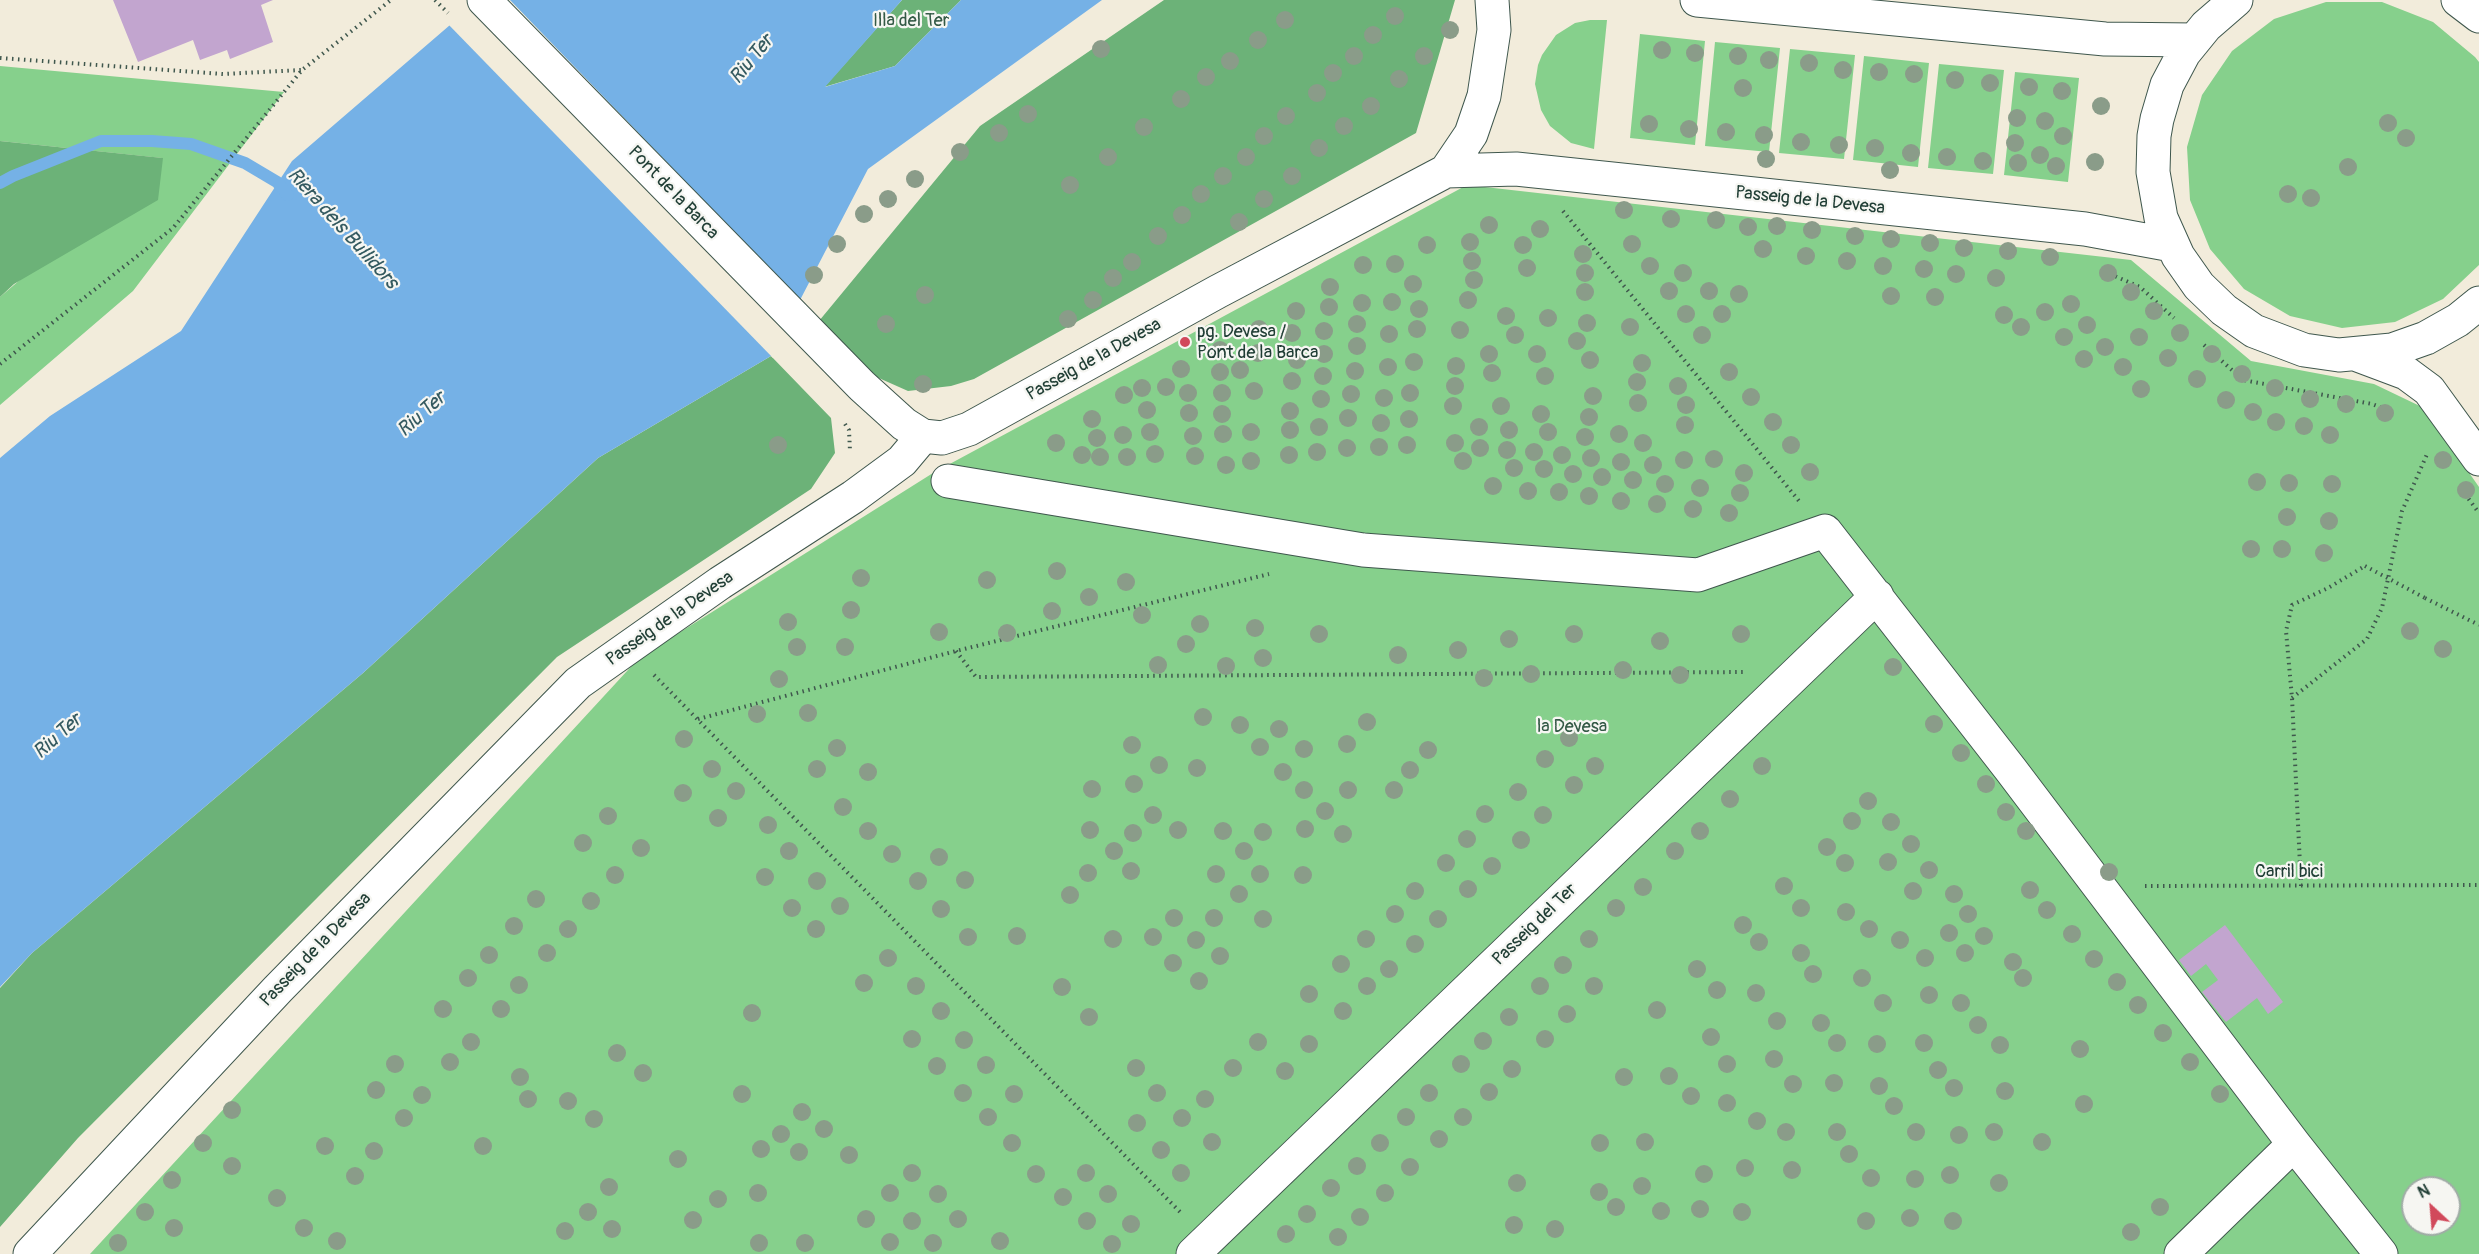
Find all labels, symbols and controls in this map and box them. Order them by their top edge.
park label: Illa del Ter [873,10,949,32]
water label: Riu Ter [725,31,779,89]
street label: Pont de la Barca [623,142,723,244]
water label: Riera dels Bullidors [281,164,403,294]
street label: Passeig de la Devesa [1734,182,1886,220]
street label: Passeig de la Devesa [1023,314,1165,406]
place label: pg. Devesa / Pont de la Barca [1197,321,1318,364]
marker: pg. Devesa / Pont de la Barca [1178,335,1192,349]
water label: Riu Ter [393,387,451,443]
street label: Passeig de la Devesa [602,567,738,671]
water label: Riu Ter [29,709,87,765]
park label: la Devesa [1537,716,1607,738]
street label: Carril bici [2255,861,2323,883]
street label: Passeig del Ter [1488,879,1582,971]
street label: Passeig de la Devesa [256,888,376,1012]
north arrow [2401,1176,2461,1236]
text: N [2415,1180,2433,1203]

